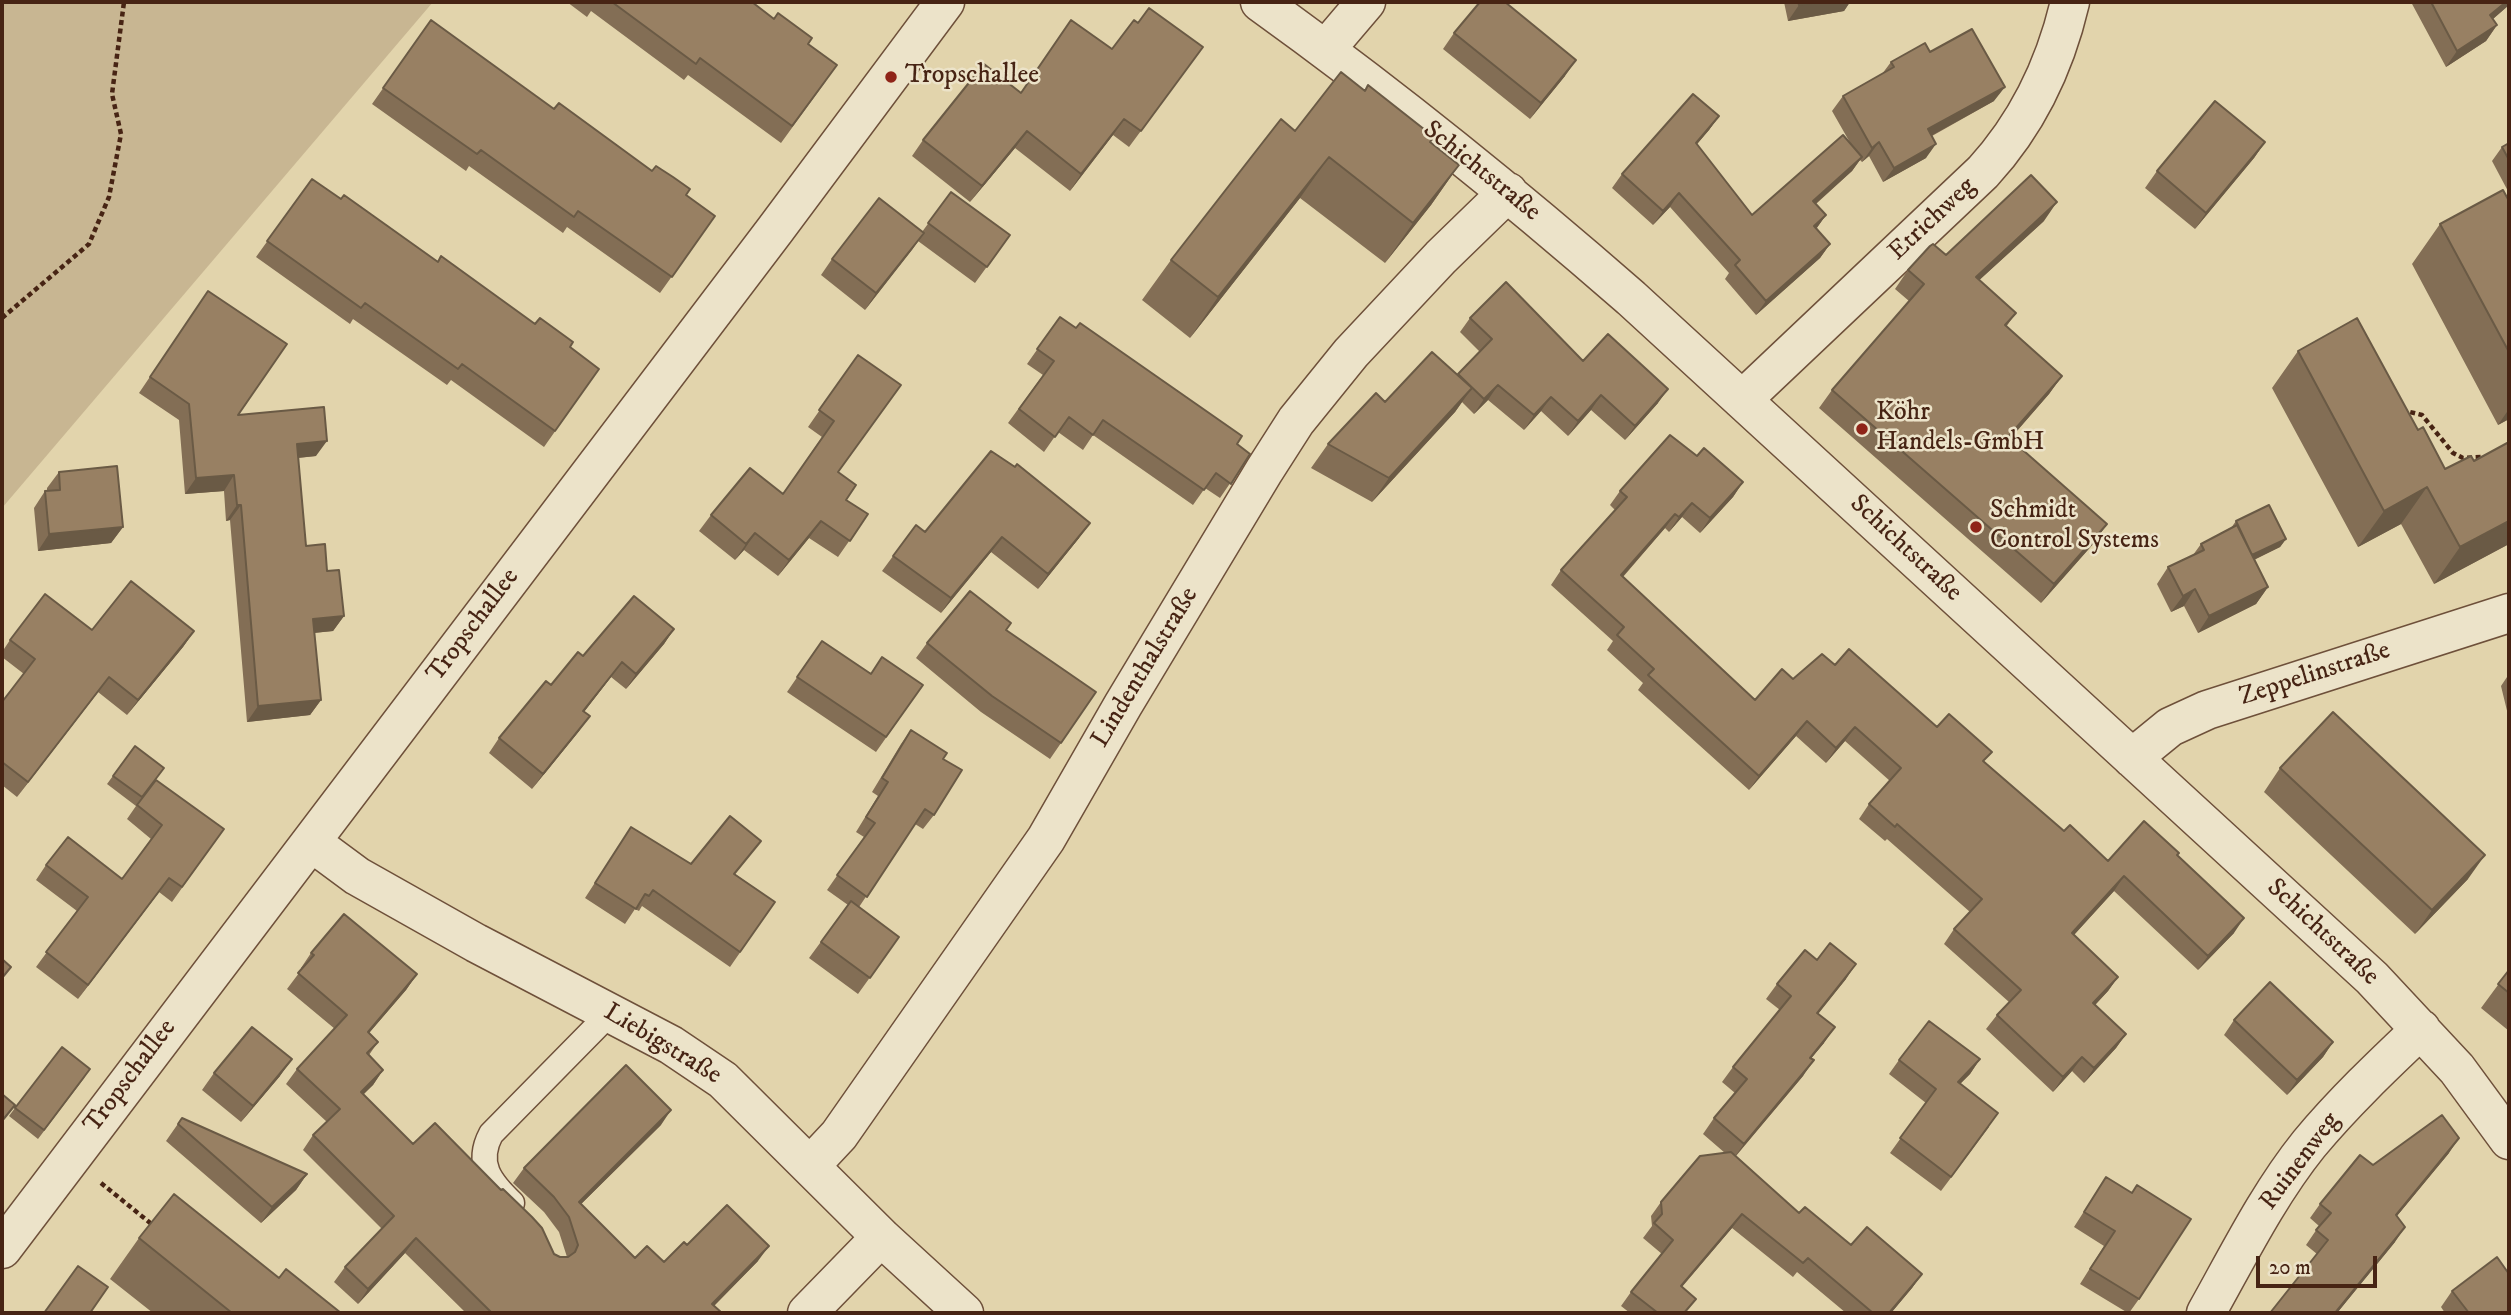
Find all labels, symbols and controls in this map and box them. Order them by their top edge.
place label: Tropschallee [905,61,1039,93]
marker: Tropschallee [883,69,899,85]
street label: Schichtstraße [1416,115,1546,229]
street label: Etrichweg [1883,172,1983,268]
place label: Köhr Handels-GmbH [1876,398,2044,460]
marker: Köhr Handels-GmbH [1854,421,1870,437]
street label: Schichtstraße [1842,489,1968,609]
place label: Schmidt Control Systems [1990,496,2159,558]
marker: Schmidt Control Systems [1968,519,1984,535]
street label: Tropschallee [421,563,527,689]
street label: Lindenthalstraße [1086,582,1206,754]
street label: Zeppelinstraße [2236,636,2394,714]
street label: Schichtstraße [2259,873,2385,993]
street label: Liebigstraße [597,998,727,1092]
street label: Tropschallee [78,1014,184,1140]
street label: Ruinenweg [2254,1107,2348,1217]
scale bar [2259,1242,2380,1286]
text: 20 m [2269,1255,2311,1281]

